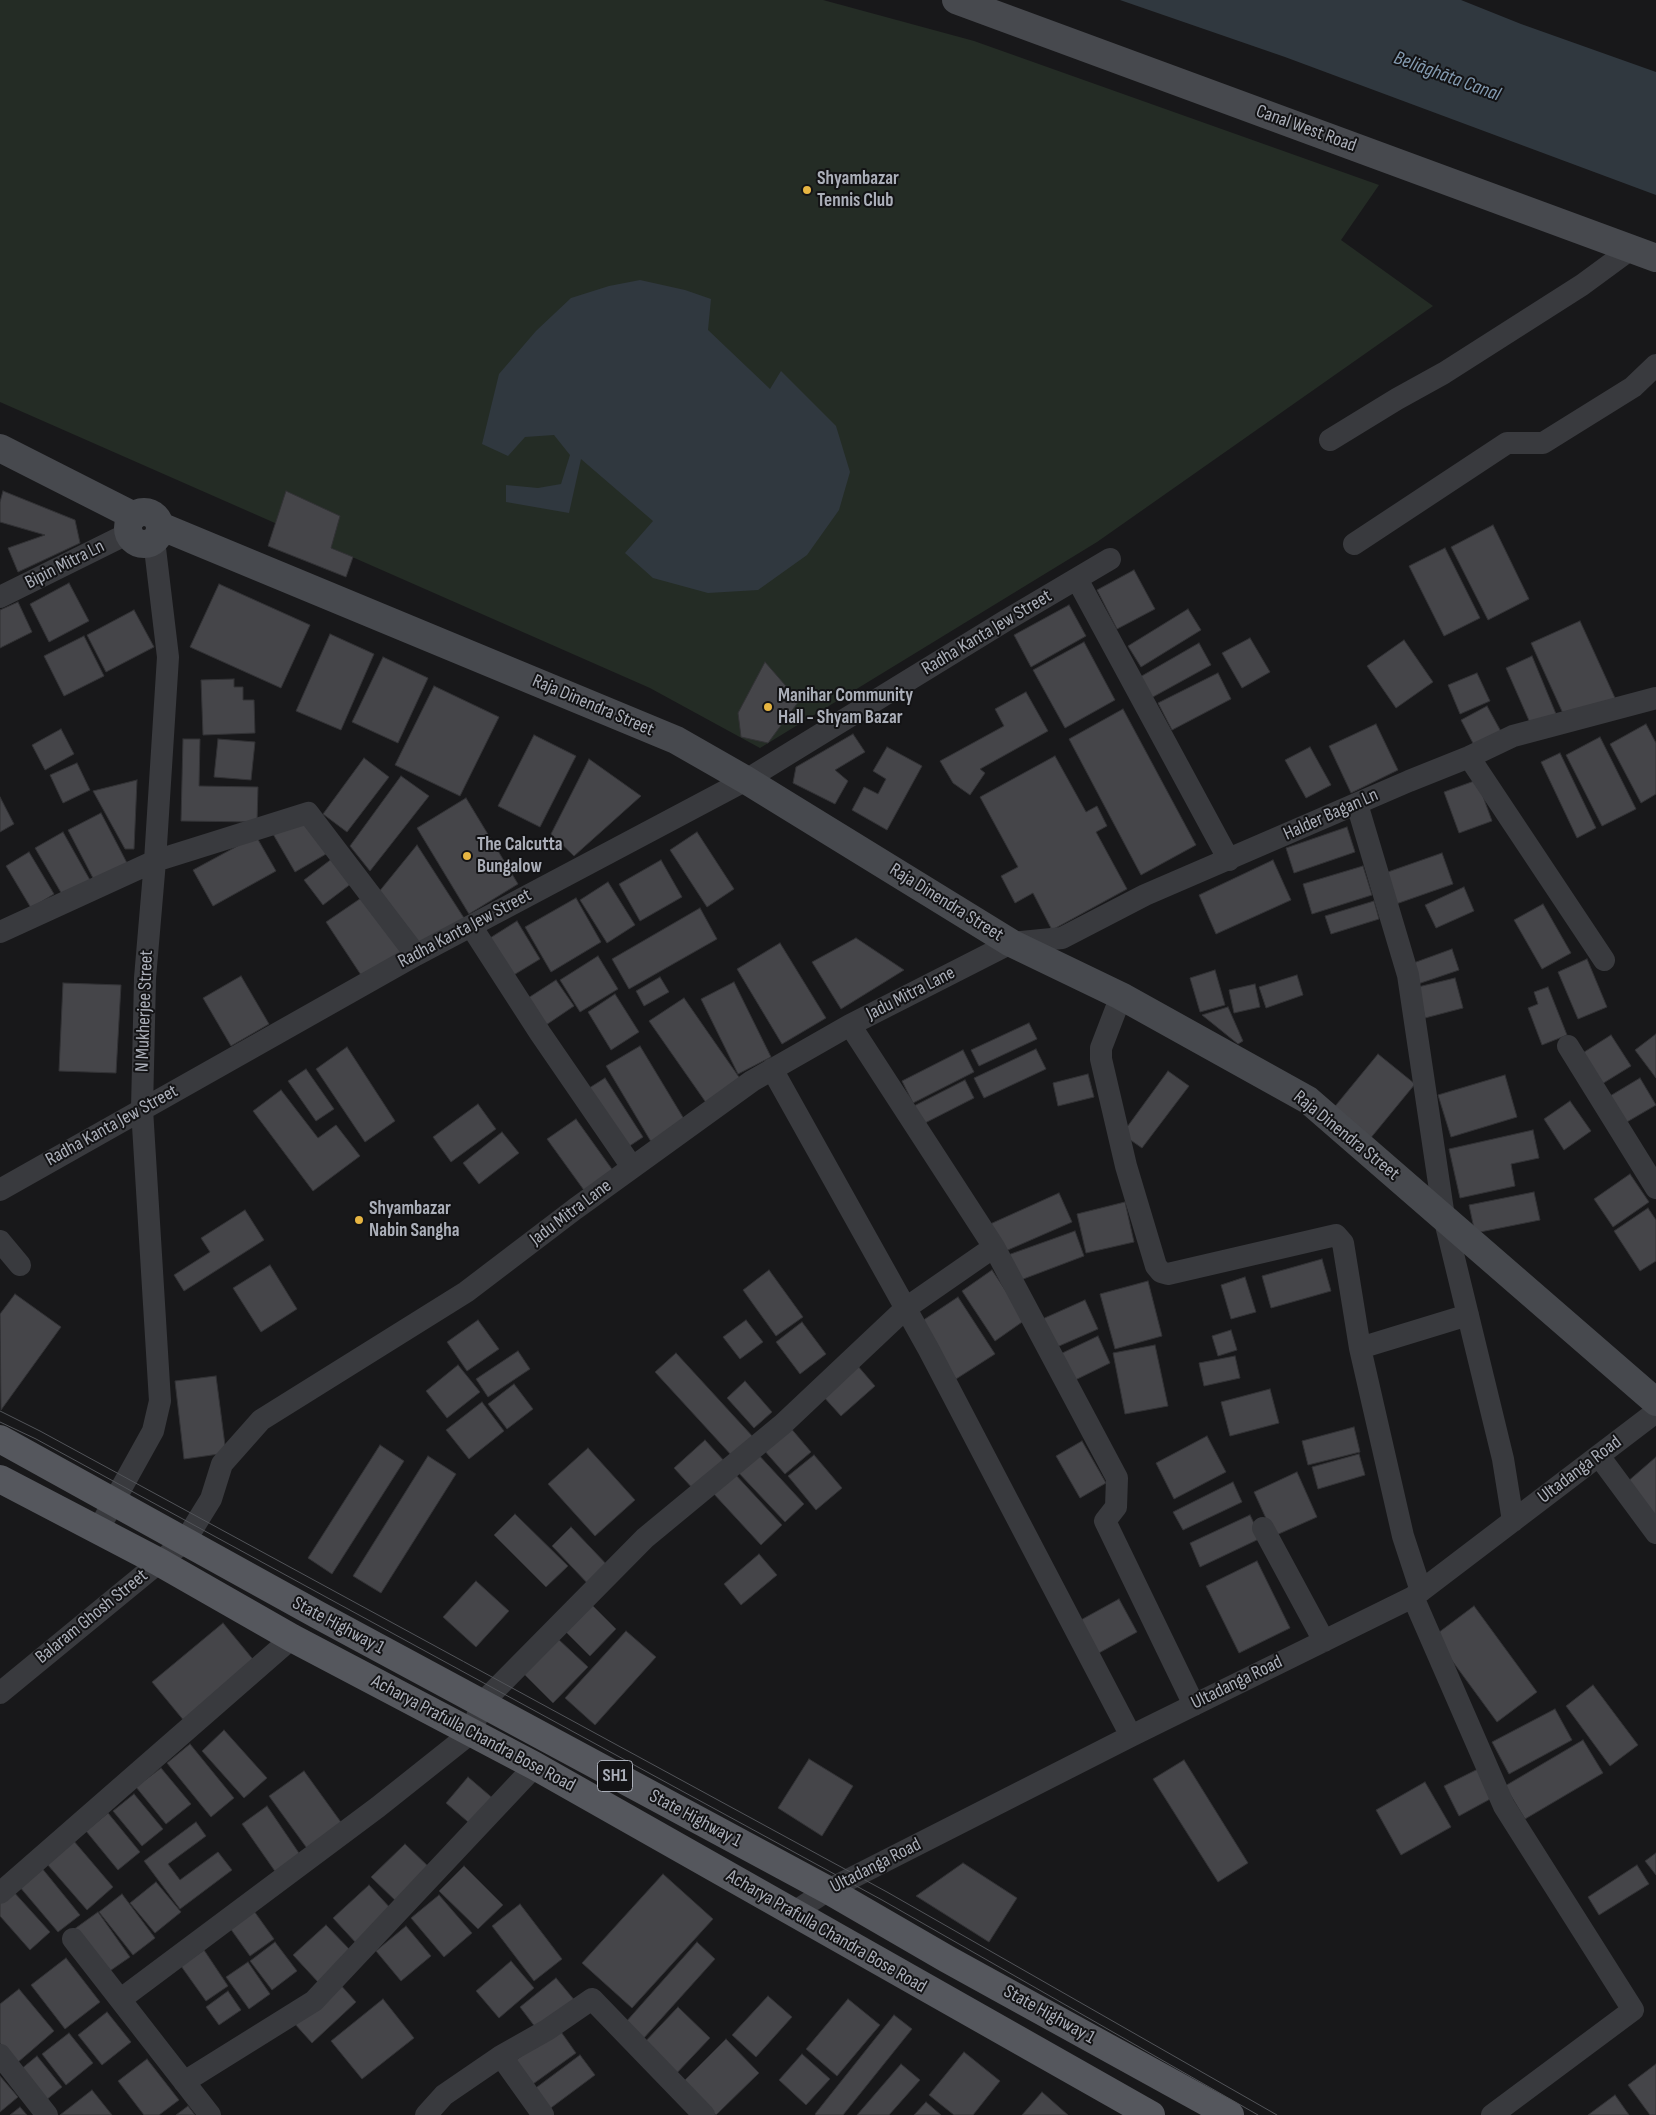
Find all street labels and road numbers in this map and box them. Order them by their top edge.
street label: Canal West Road [1253,100,1359,158]
street label: Bipin Mitra Ln [22,535,108,595]
street label: Radha Kanta Jew Street [918,585,1056,681]
street label: Raja Dinendra Street [529,670,657,742]
street label: Halder Bagan Ln [1280,784,1382,846]
street label: Raja Dinendra Street [885,859,1007,947]
street label: Radha Kanta Jew Street [394,884,536,974]
street label: N Mukherjee Street [131,950,159,1072]
street label: Jadu Mitra Lane [863,962,959,1026]
street label: Radha Kanta Jew Street [42,1080,182,1172]
street label: Raja Dinendra Street [1288,1086,1404,1186]
street label: Jadu Mitra Lane [526,1175,616,1251]
street label: Ultadanga Road [1534,1431,1626,1509]
street label: Balaram Ghosh Street [31,1565,153,1669]
street label: State Highway 1 [288,1592,388,1660]
street label: Ultadanga Road [1188,1651,1286,1715]
street label: Acharya Prafulla Chandra Bose Road [367,1671,579,1797]
road number: SH1 [598,1760,632,1792]
street label: State Highway 1 [645,1785,745,1853]
street label: Ultadanga Road [827,1833,925,1899]
street label: Acharya Prafulla Chandra Bose Road [722,1865,930,1999]
street label: State Highway 1 [999,1981,1099,2049]

